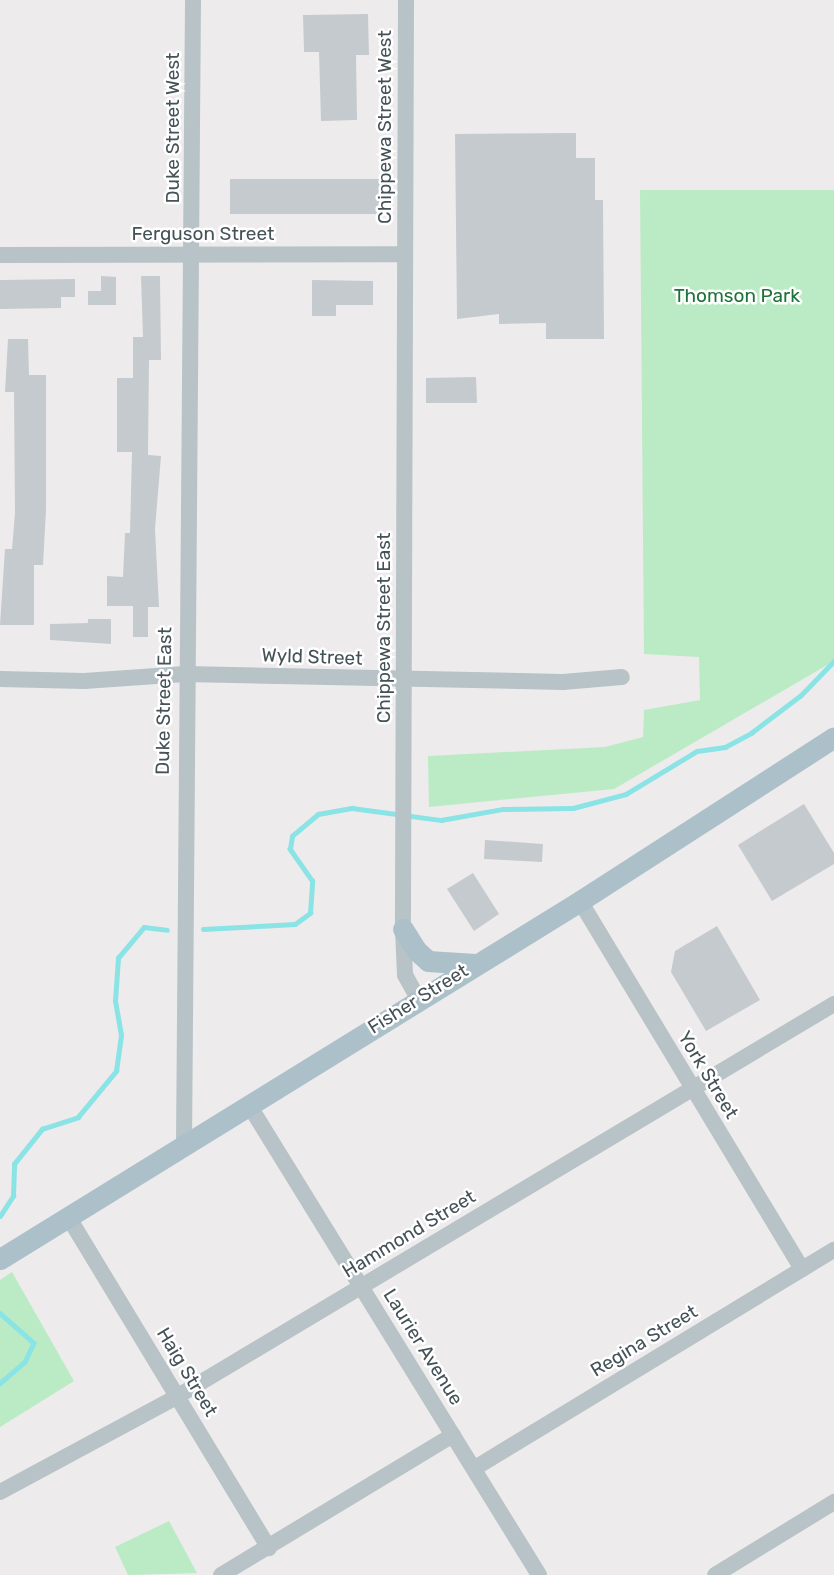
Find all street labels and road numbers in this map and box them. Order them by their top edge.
street label: Chippewa Street West [374,30,396,224]
street label: Duke Street West [162,52,184,204]
street label: Ferguson Street [131,223,275,245]
street label: Chippewa Street East [373,533,395,723]
street label: Duke Street East [151,627,177,775]
street label: Wyld Street [261,644,363,670]
street label: Fisher Street [363,959,473,1039]
street label: York Street [673,1027,743,1123]
street label: Hammond Street [338,1185,480,1283]
street label: Laurier Avenue [378,1284,468,1410]
street label: Regina Street [586,1300,702,1382]
street label: Haig Street [152,1323,222,1421]

